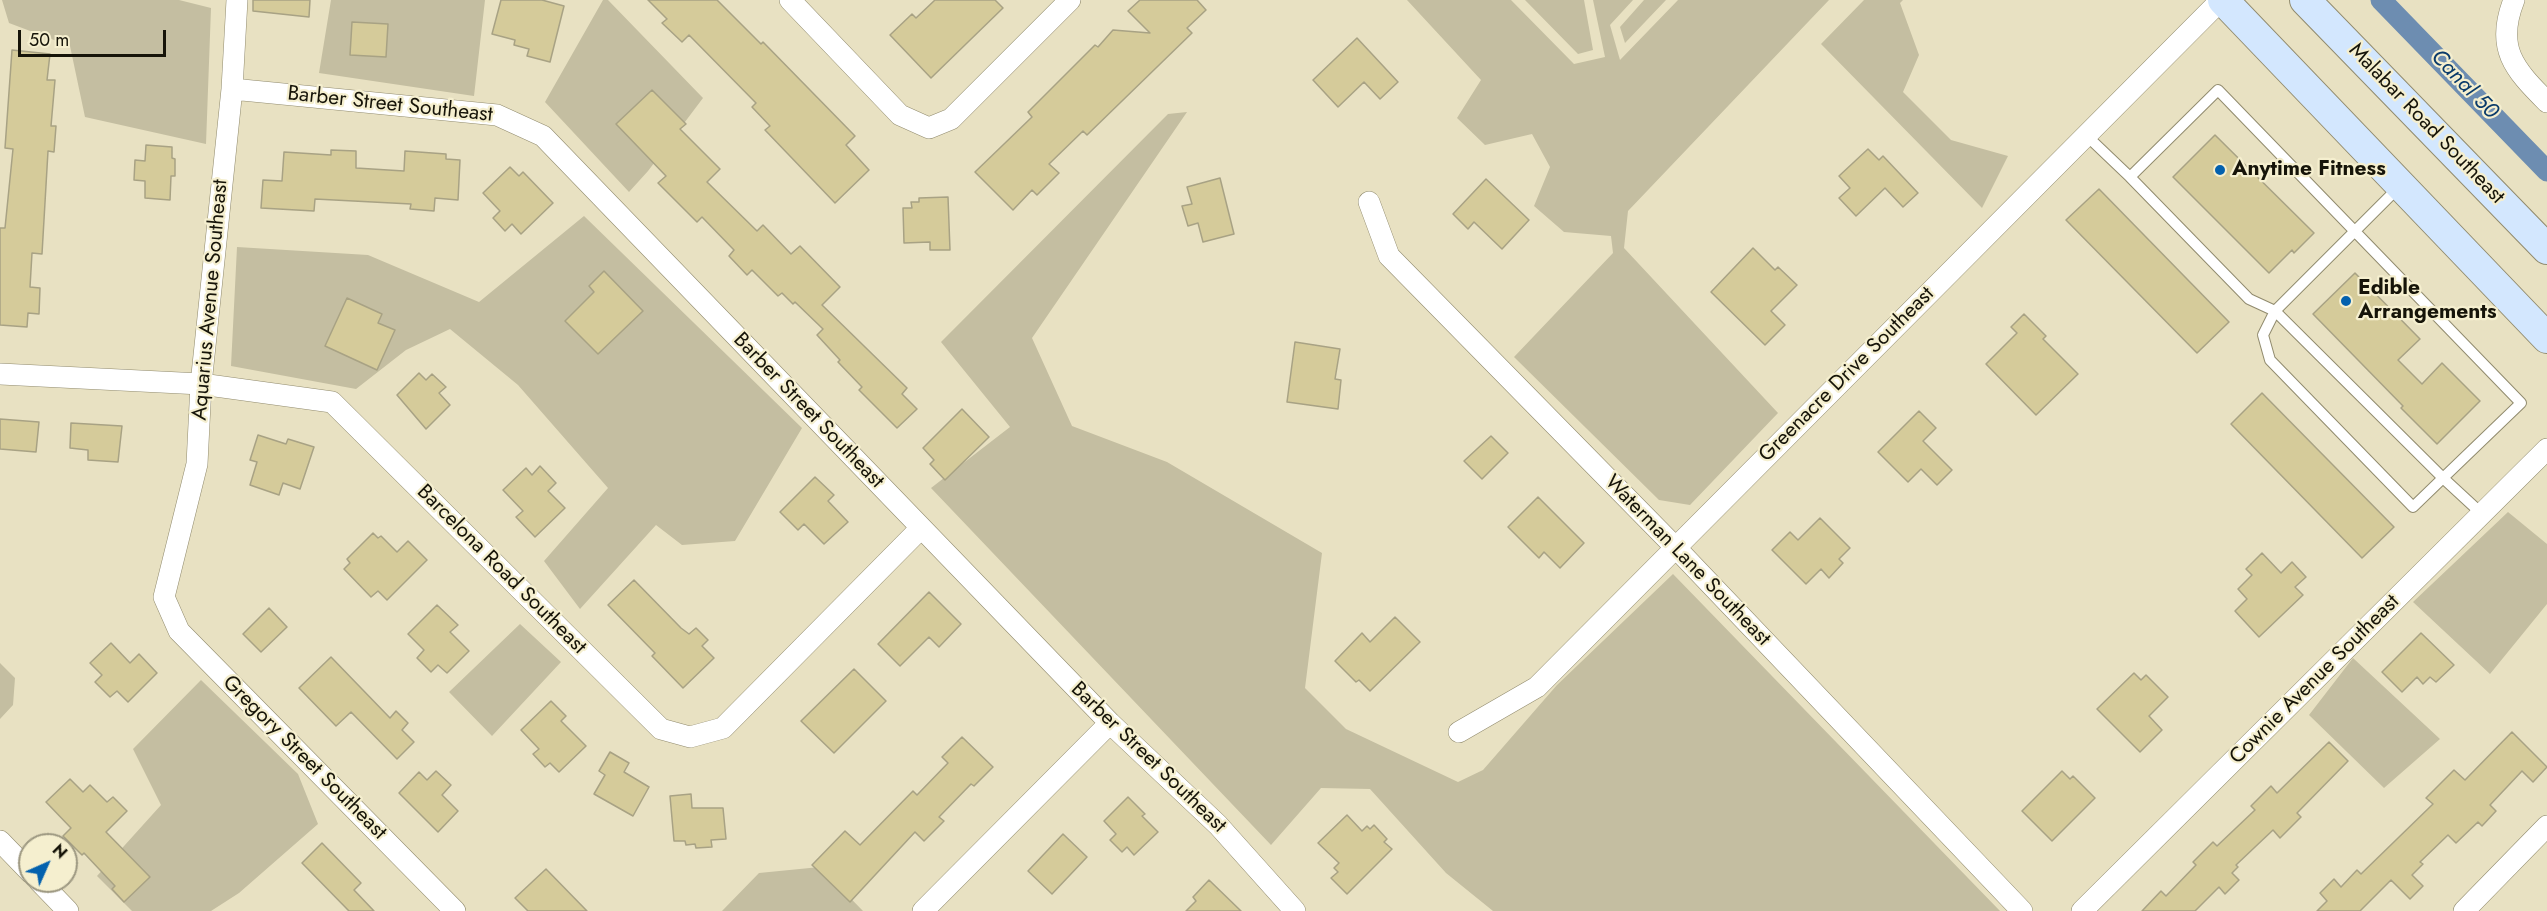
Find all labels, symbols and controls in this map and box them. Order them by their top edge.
scale bar [21,18,170,56]
text: 50 m [29,27,69,53]
street label: Malabar Road Southeast [2343,38,2509,210]
water label: Canal 50 [2424,45,2504,125]
street label: Barber Street Southeast [286,82,494,128]
place label: Anytime Fitness [2232,157,2386,183]
marker: Anytime Fitness [2213,163,2227,177]
street label: Aquarius Avenue Southeast [188,179,234,421]
place label: Edible Arrangements [2358,276,2497,326]
street label: Greenacre Drive Southeast [1754,282,1940,468]
marker: Edible Arrangements [2339,294,2353,308]
street label: Barber Street Southeast [727,328,889,494]
street label: Waterman Lane Southeast [1599,470,1775,652]
street label: Barcelona Road Southeast [411,480,591,660]
street label: Cownie Avenue Southeast [2225,590,2405,770]
street label: Gregory Street Southeast [217,671,391,845]
street label: Barber Street Southeast [1065,677,1231,839]
north arrow [18,833,78,893]
text: N [47,839,72,864]

